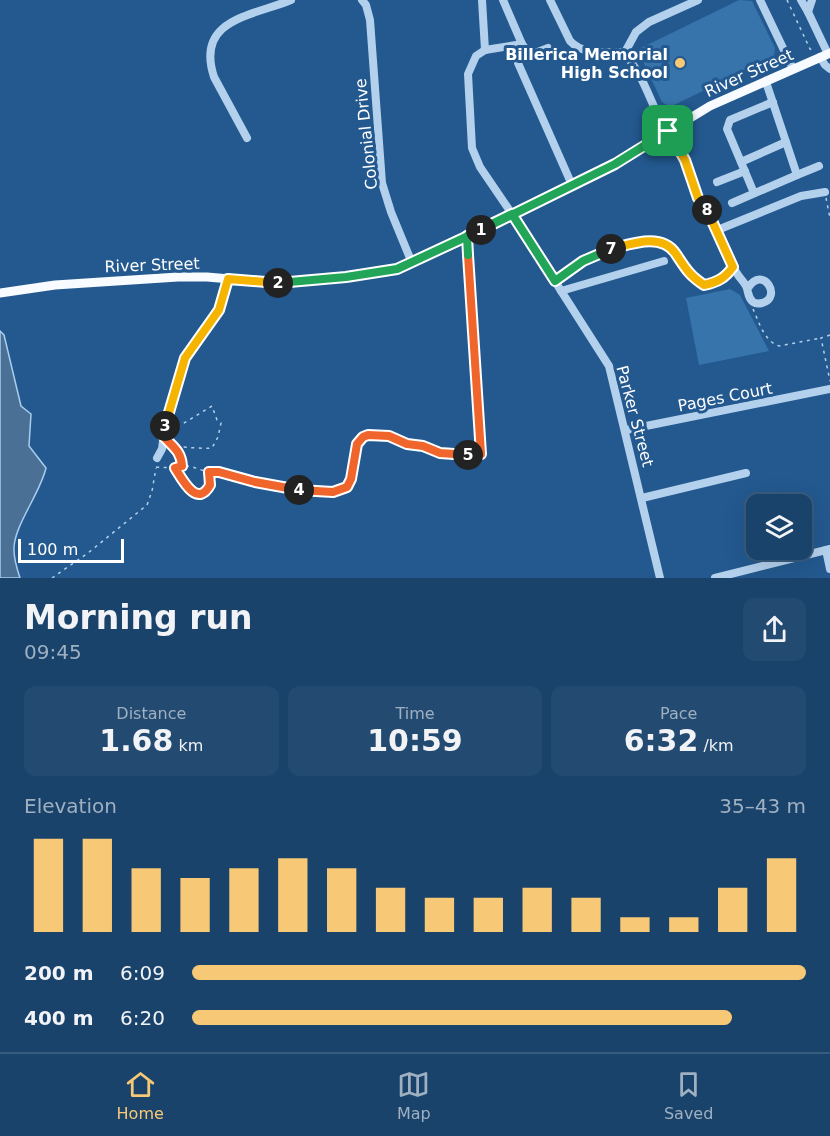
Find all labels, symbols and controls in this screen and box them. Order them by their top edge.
place label: Billerica Memorial High School [505,45,668,82]
street label: River Street [702,45,796,101]
marker: Billerica Memorial High School [673,56,687,70]
street label: Colonial Drive [351,77,381,191]
pin [642,105,693,156]
icon: arrive [651,114,684,147]
pin: 8 [692,195,722,225]
text: 8 [701,200,713,219]
pin: 1 [466,215,496,245]
text: 1 [475,220,487,239]
pin: 7 [596,234,626,264]
text: 7 [605,239,617,258]
street label: River Street [104,254,200,276]
pin: 2 [263,268,293,298]
text: 2 [272,273,284,292]
street label: Parker Street [612,363,658,469]
street label: Pages Court [676,379,774,415]
pin: 3 [150,411,180,441]
text: 3 [159,416,171,435]
pin: 5 [453,440,483,470]
text: 5 [462,445,474,464]
pin: 4 [284,475,314,505]
text: 4 [293,480,305,499]
map controls [746,494,812,560]
button: layers [746,494,812,560]
scale bar [18,536,124,564]
text: 100 m [27,540,78,559]
text: Morning run [24,598,252,637]
button: share [743,598,806,661]
text: 09:45 [24,640,82,664]
text: Distance [116,704,186,723]
text: Time [395,704,435,723]
text: Pace [660,704,697,723]
text: 1.68 [99,723,173,758]
text: 10:59 [367,723,463,758]
text: 6:32 [624,723,698,758]
text: km [173,736,203,755]
text: /km [698,736,734,755]
text: Elevation [24,794,117,818]
text: 35–43 m [719,794,806,818]
text: 200 m [24,961,94,985]
text: 6:09 [120,961,165,985]
text: 400 m [24,1006,94,1030]
text: 6:20 [120,1006,165,1030]
tab: Home [117,1068,164,1123]
tab: Map [397,1068,431,1123]
tab: Saved [664,1068,713,1123]

